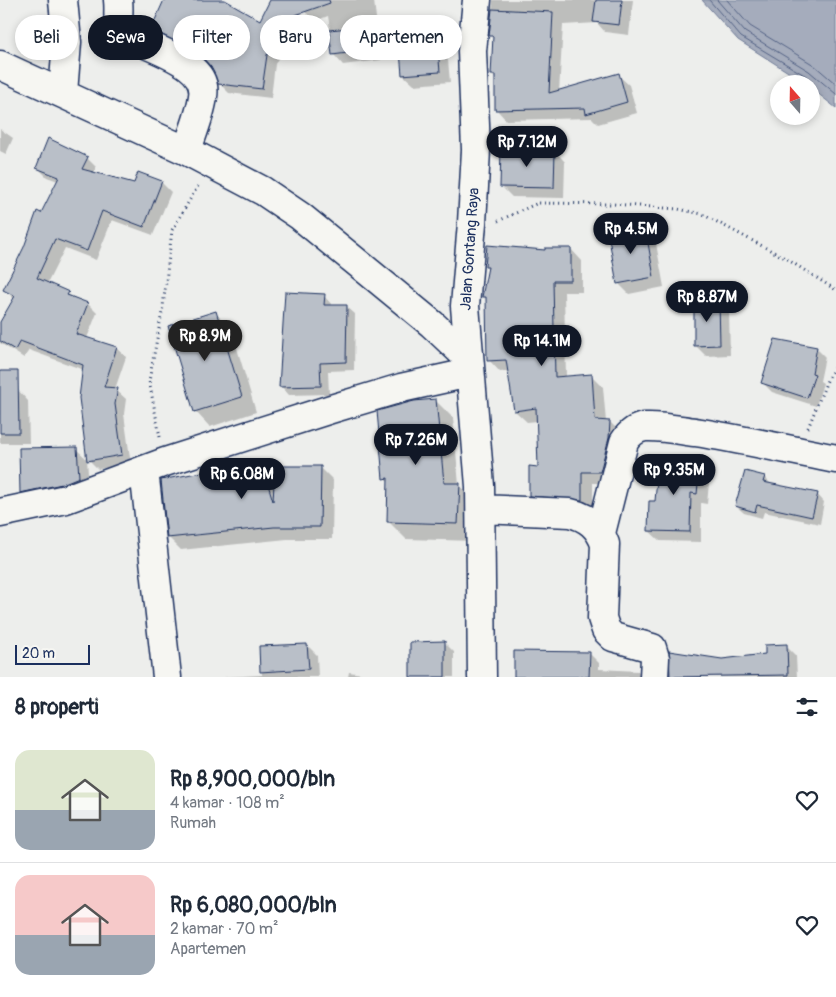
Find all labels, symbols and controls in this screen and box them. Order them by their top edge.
chip: Beli [15,15,78,60]
chip: Sewa [88,15,163,60]
chip: Filter [173,15,250,60]
chip: Baru [260,15,330,60]
chip: Apartemen [340,15,462,60]
north arrow [770,75,820,125]
map controls [770,75,820,125]
pin: Rp 7.12M [475,126,579,168]
text: Rp 7.12M [498,132,556,152]
street label: Jalan Gontang Raya [456,187,484,311]
pin: Rp 4.5M [585,212,677,255]
text: Rp 4.5M [604,219,658,239]
pin: Rp 8.87M [655,280,759,323]
text: Rp 8.87M [677,287,737,307]
pin: Rp 8.9M [159,320,251,362]
pin: Rp 14.1M [490,324,594,367]
text: Rp 8.9M [179,326,231,346]
text: Rp 14.1M [513,331,571,351]
pin: Rp 7.26M [364,424,468,466]
text: Rp 7.26M [385,430,447,450]
pin: Rp 9.35M [622,454,726,496]
pin: Rp 6.08M [190,458,294,500]
text: Rp 9.35M [643,460,705,480]
text: Rp 6.08M [210,464,274,484]
scale bar [15,642,90,665]
text: 20 m [22,645,55,662]
icon: filters [793,693,821,721]
text: 8 properti [15,694,99,721]
text: Rp 8,900,000/bln [170,766,335,793]
icon: home [55,770,115,830]
icon: heart [793,786,821,814]
text: 4 kamar · 108 m² [170,793,285,813]
text: Rumah [170,813,216,833]
text: Rp 6,080,000/bln [170,892,337,919]
icon: home [55,895,115,955]
icon: heart [793,911,821,939]
text: 2 kamar · 70 m² [170,919,279,939]
text: Apartemen [170,939,246,959]

